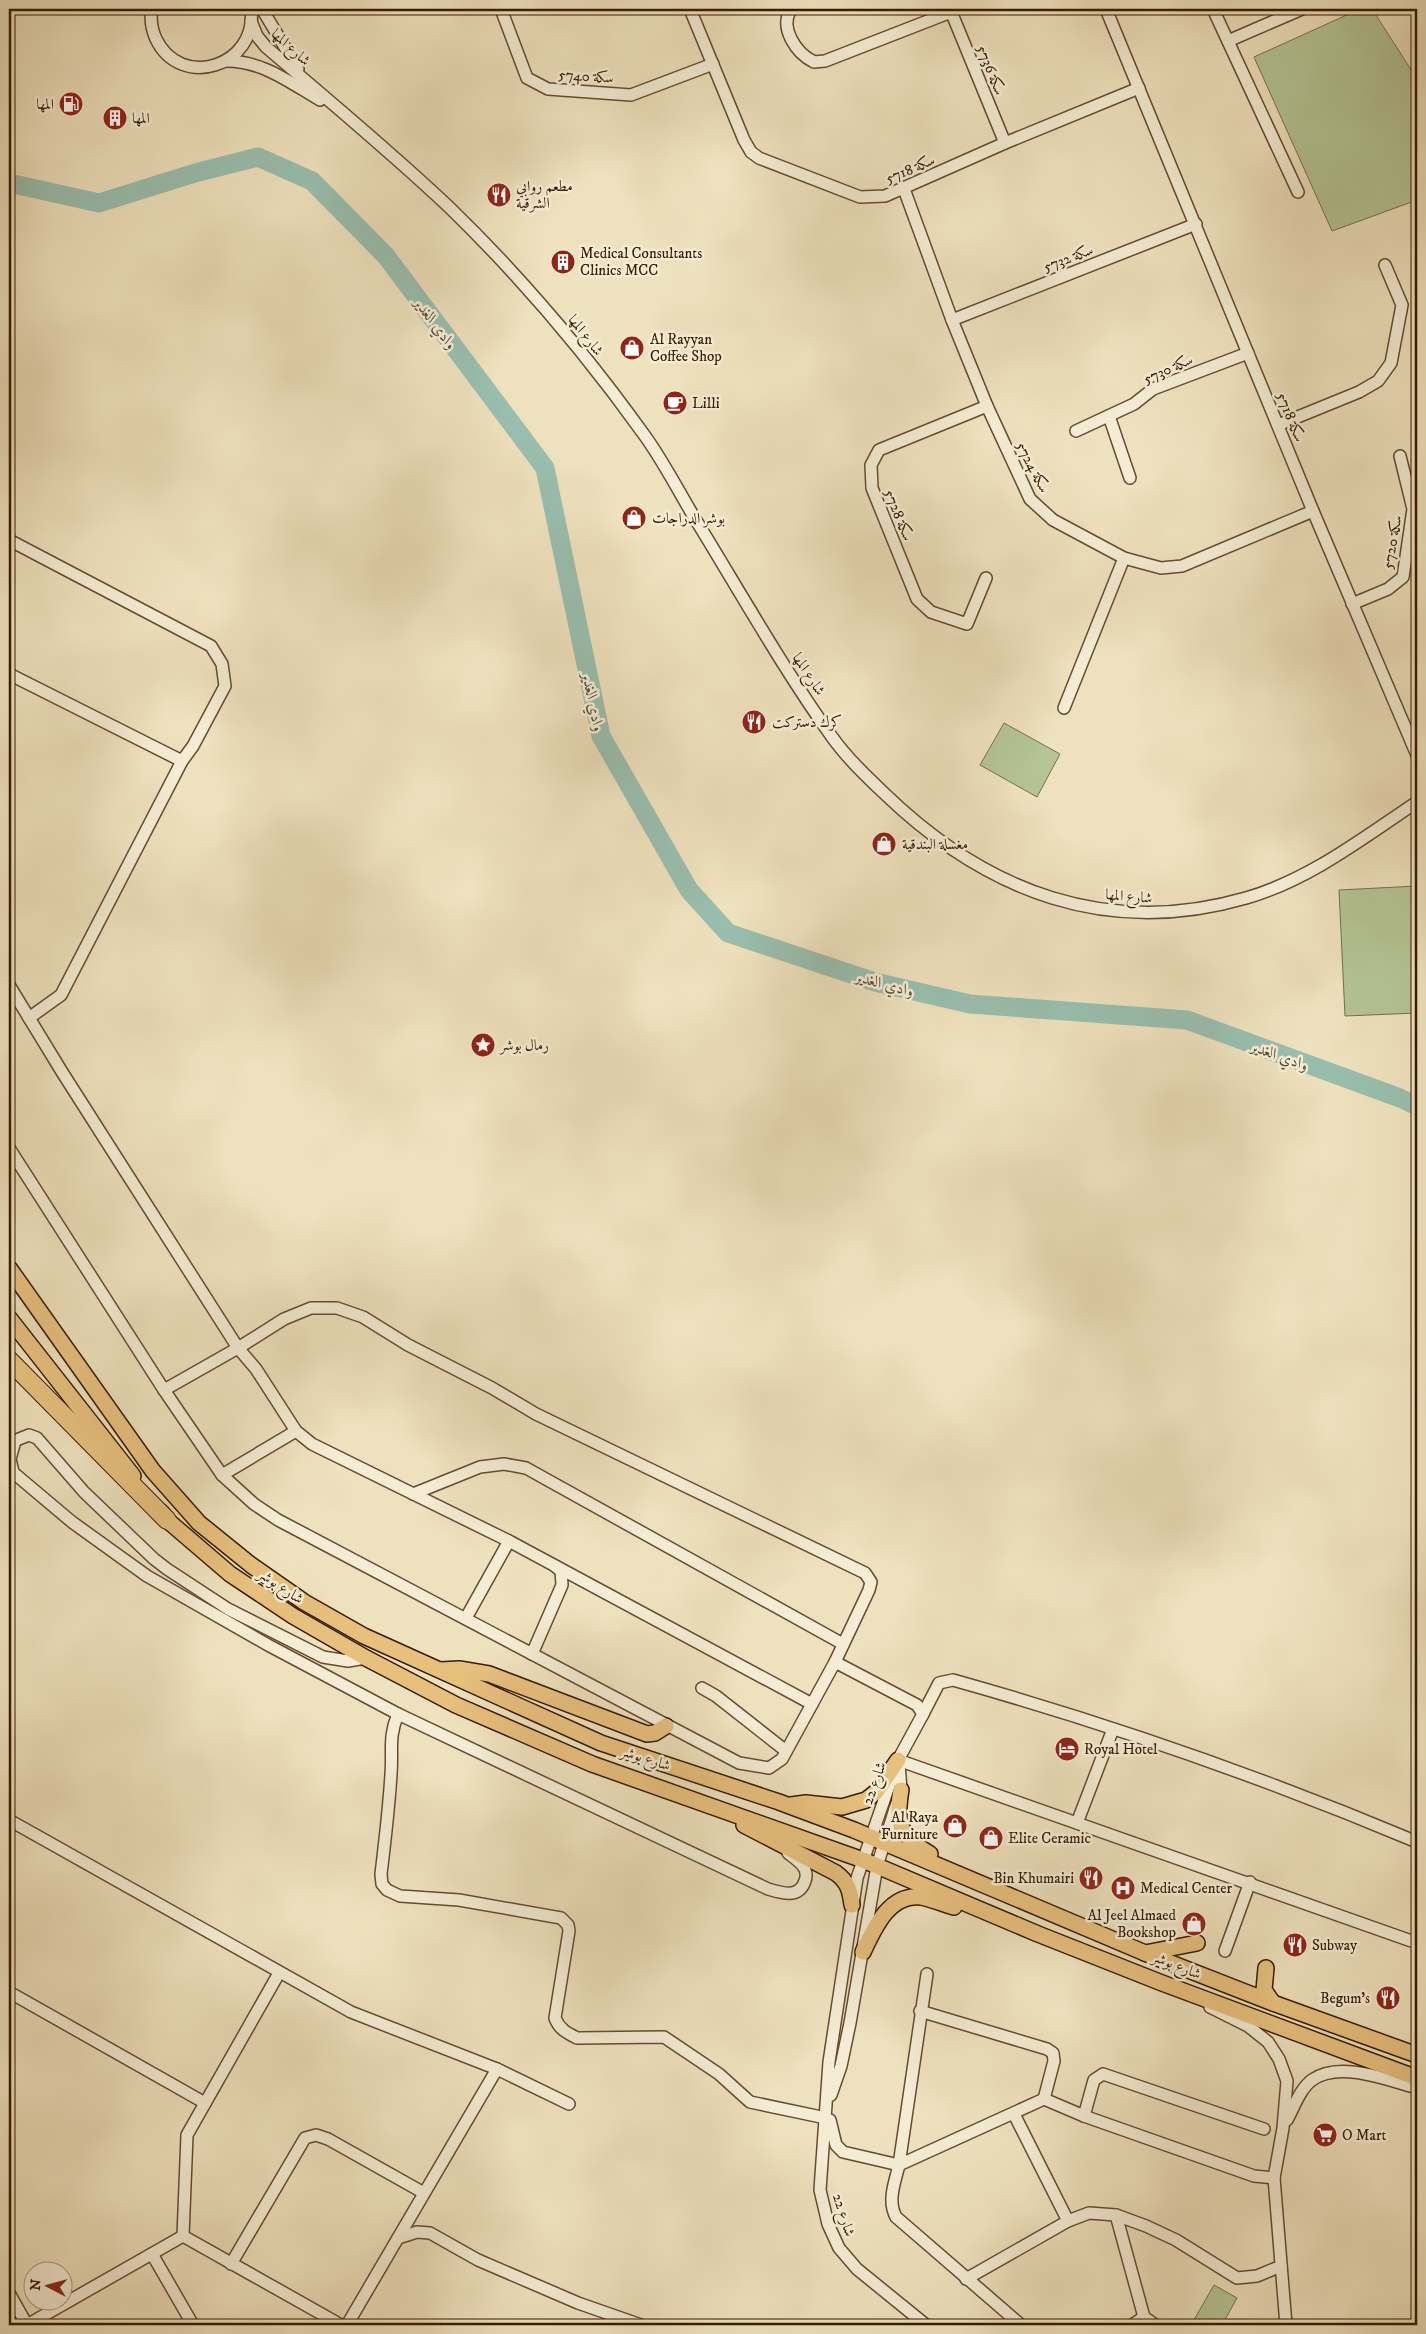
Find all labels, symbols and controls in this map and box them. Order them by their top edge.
street label: شارع المها [265,25,315,72]
street label: سكة 5736 [972,42,1009,98]
street label: سكة 5740 [558,65,614,88]
fuel station icon: المه‍ا [58,91,84,117]
place label: المه‍ا [36,95,54,114]
building icon: المها [102,105,128,131]
place label: المها [132,109,150,128]
street label: سكة 5718 [882,151,938,188]
place label: مطعم روابي الشرقية [516,177,573,213]
restaurant icon: مطعم روابي الشرقية [486,182,512,208]
street label: سكة 5732 [1040,240,1096,277]
place label: Medical Consultants Clinics MCC [580,244,702,280]
building icon: Medical Consultants Clinics MCC [550,249,576,275]
water label: وادي الغدير [407,293,461,355]
street label: شارع المها [561,311,608,362]
place label: Al Rayyan Coffee Shop [650,330,722,366]
shop icon: Al Rayyan Coffee Shop [619,335,645,361]
street label: سكة 5730 [1140,350,1196,389]
street label: سكة 5718 [1272,389,1309,445]
cafe icon: Lilli [662,390,688,416]
place label: Lilli [692,394,720,413]
street label: سكة 5724 [1011,438,1054,496]
street label: سكة 5728 [880,487,917,544]
shop icon: بوشر الدراجات [621,505,647,531]
place label: بوشر الدراجات [652,509,725,528]
street label: سكة 5720 [1378,514,1407,571]
street label: شارع المها [785,649,829,701]
water label: وادي الغدير [575,670,609,734]
restaurant icon: كرك دستركت [741,709,767,735]
place label: كرك دستركت [772,713,842,732]
shop icon: مغسلة البندقية [871,831,897,857]
place label: مغسلة البندقية [902,835,968,854]
street label: شارع المها [1104,885,1153,911]
water label: وادي الغدير [852,966,916,1003]
place icon: رمال بوشر [470,1032,496,1058]
place label: رمال بوشر [498,1036,549,1055]
water label: وادي الغدير [1246,1036,1311,1077]
street label: شارع بوشر [251,1563,307,1611]
hotel icon: Royal Hotel [1054,1736,1080,1762]
place label: Royal Hotel [1084,1740,1158,1759]
street label: شارع بوشر [616,1741,673,1778]
street label: شارع 22 [858,1759,894,1808]
place label: Al Raya Furniture [881,1808,939,1844]
shop icon: Al Raya Furniture [942,1813,968,1839]
shop icon: Elite Ceramic [978,1825,1004,1851]
place label: Elite Ceramic [1008,1829,1091,1848]
restaurant icon: Bin Khumairi [1078,1865,1104,1891]
place label: Bin Khumairi [993,1869,1074,1888]
hospital icon: Medical Center [1110,1875,1136,1901]
place label: Medical Center [1140,1879,1233,1898]
place label: Al Jeel Almaed Bookshop [1087,1906,1177,1942]
shop icon: Al Jeel Almaed Bookshop [1181,1911,1207,1937]
restaurant icon: Subway [1282,1932,1308,1958]
place label: Subway [1312,1936,1358,1955]
street label: شارع بوشر [1147,1946,1204,1987]
restaurant icon: Begum's [1375,1985,1401,2011]
place label: Begum's [1320,1989,1370,2008]
supermarket icon: O Mart [1312,2122,1338,2148]
place label: O Mart [1342,2126,1387,2145]
street label: شارع 22 [825,2191,859,2240]
north arrow [22,2262,72,2312]
text: N [27,2278,46,2291]

